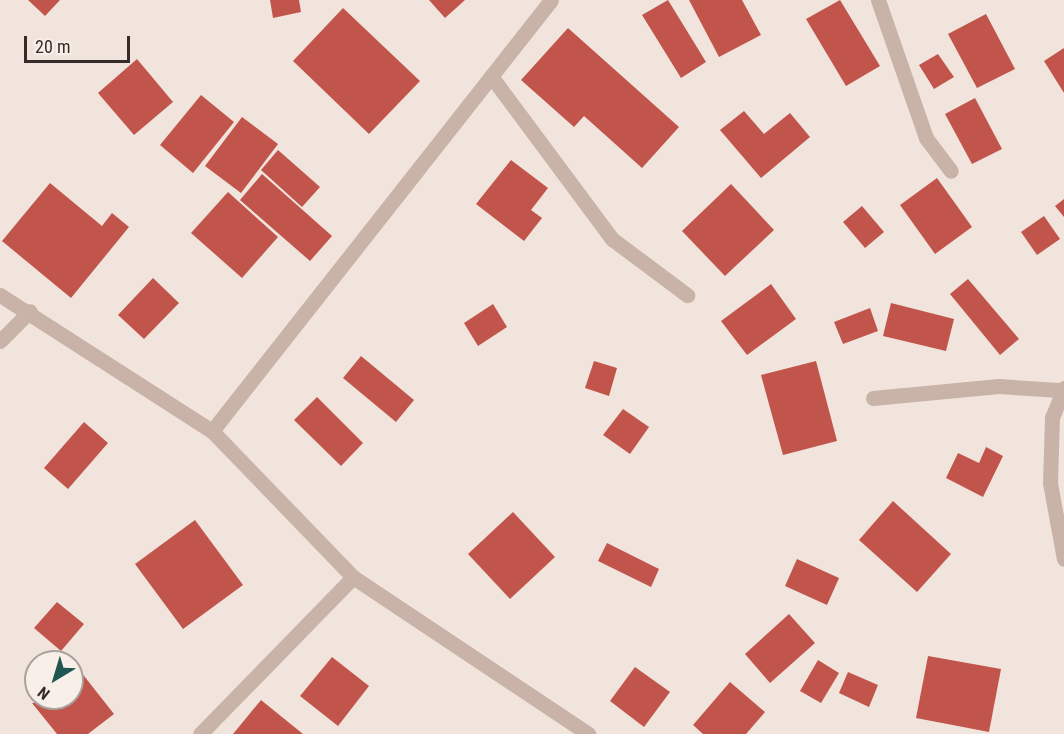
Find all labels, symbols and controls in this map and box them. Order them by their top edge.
scale bar [27,24,134,62]
text: 20 m [35,36,70,57]
north arrow [24,650,84,710]
text: N [34,683,54,704]

